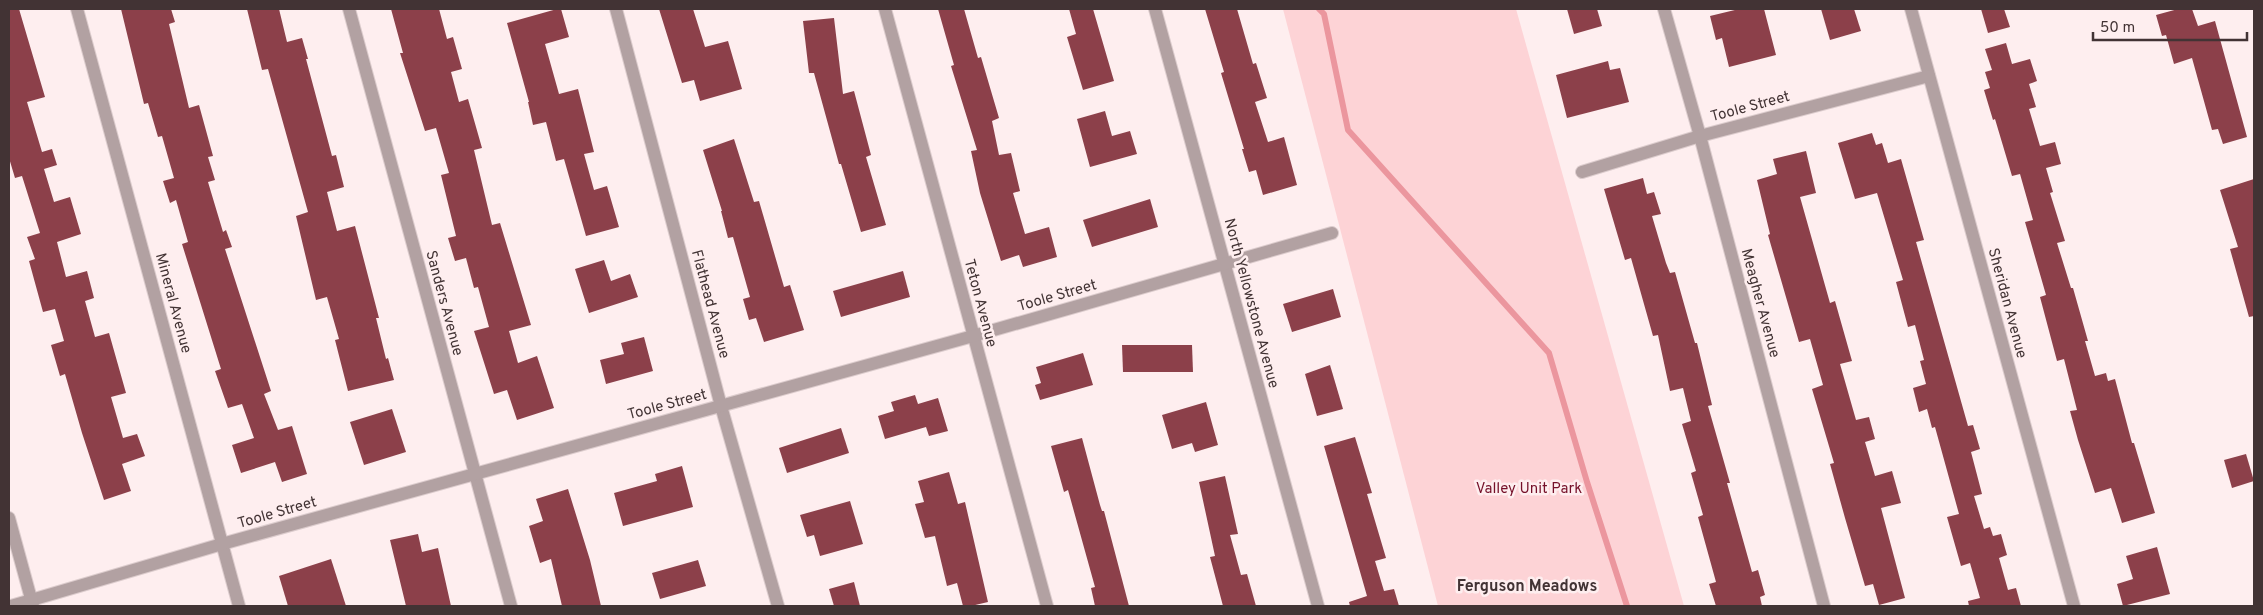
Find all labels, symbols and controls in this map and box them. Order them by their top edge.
scale bar [2093,10,2247,42]
text: 50 m [2100,19,2135,38]
street label: Toole Street [1709,88,1792,127]
street label: North Yellowstone Avenue [1219,216,1282,390]
street label: Sheridan Avenue [1983,246,2030,361]
street label: Meagher Avenue [1736,247,1783,360]
street label: Flathead Avenue [686,248,733,361]
street label: Sanders Avenue [420,249,467,358]
street label: Mineral Avenue [150,251,195,356]
street label: Teton Avenue [959,257,1000,350]
street label: Toole Street [1016,276,1099,317]
street label: Toole Street [626,386,709,425]
park label: Valley Unit Park [1476,480,1582,499]
street label: Toole Street [236,493,319,534]
district label: Ferguson Meadows [1457,577,1597,597]

